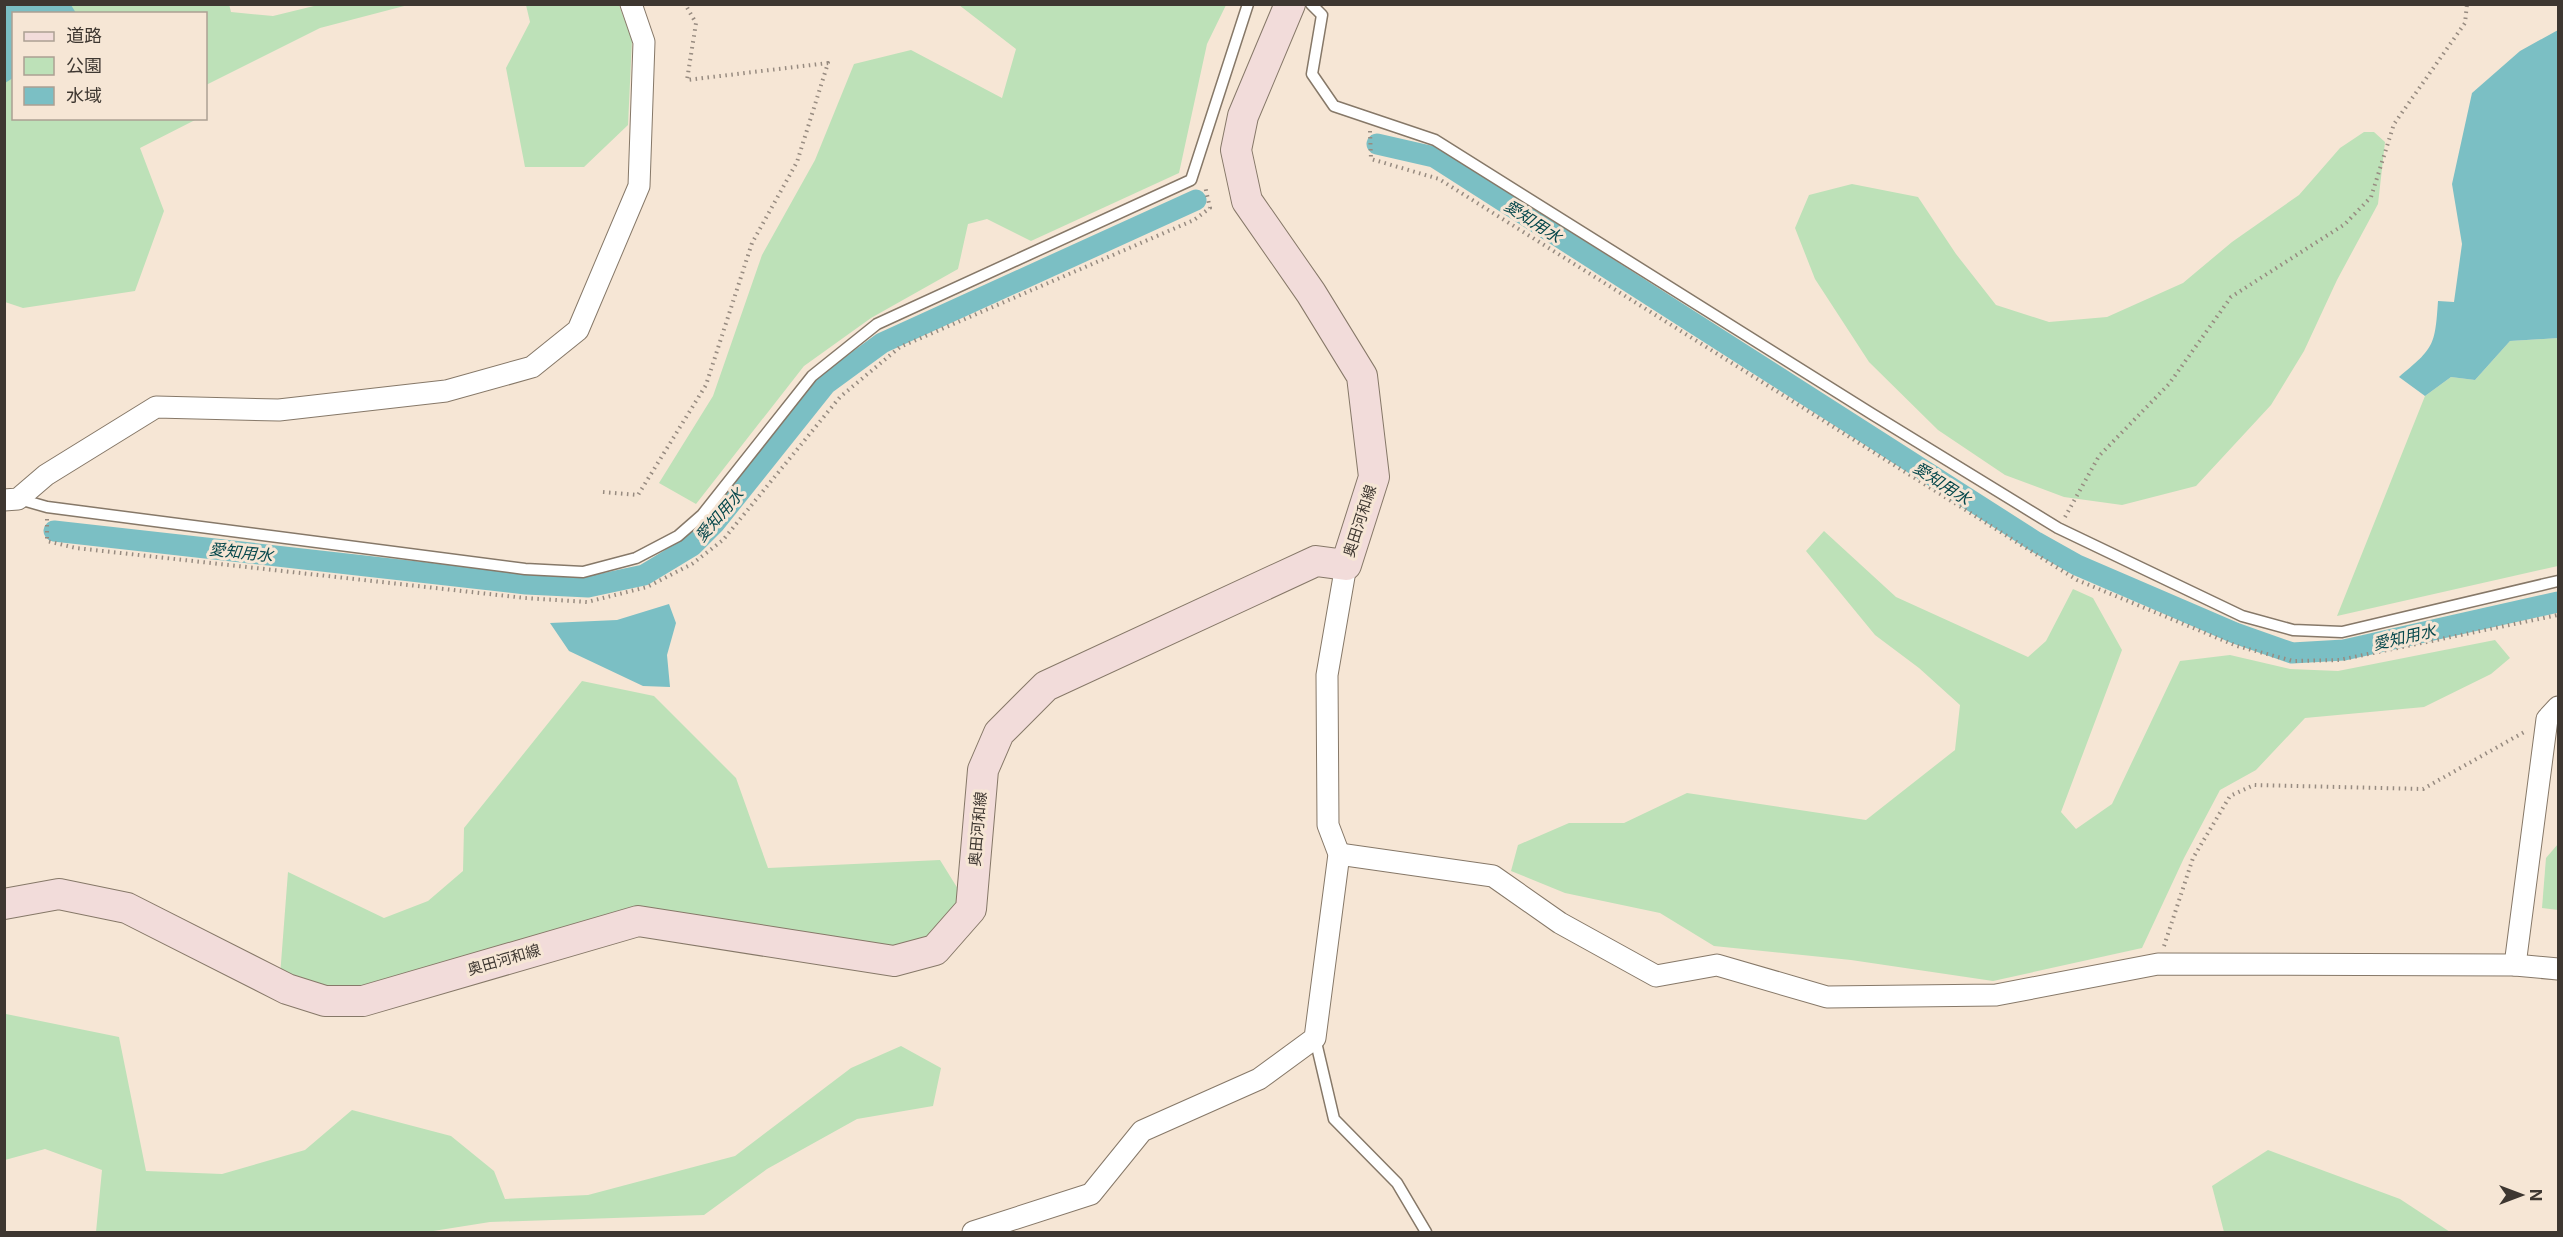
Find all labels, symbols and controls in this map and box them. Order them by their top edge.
legend [12,12,207,120]
text: 道路 [66,25,102,46]
text: 公園 [66,55,102,76]
text: 水域 [66,85,102,106]
water label: 愛知用水 [1501,195,1567,248]
water label: 愛知用水 [1910,457,1976,510]
street label: 奥田河和線 [1339,482,1380,559]
water label: 愛知用水 [690,483,749,546]
water label: 愛知用水 [208,539,276,565]
water label: 愛知用水 [2371,620,2439,654]
street label: 奥田河和線 [965,791,990,867]
street label: 奥田河和線 [465,940,543,979]
north arrow [2491,1165,2551,1225]
text: N [2526,1189,2546,1201]

